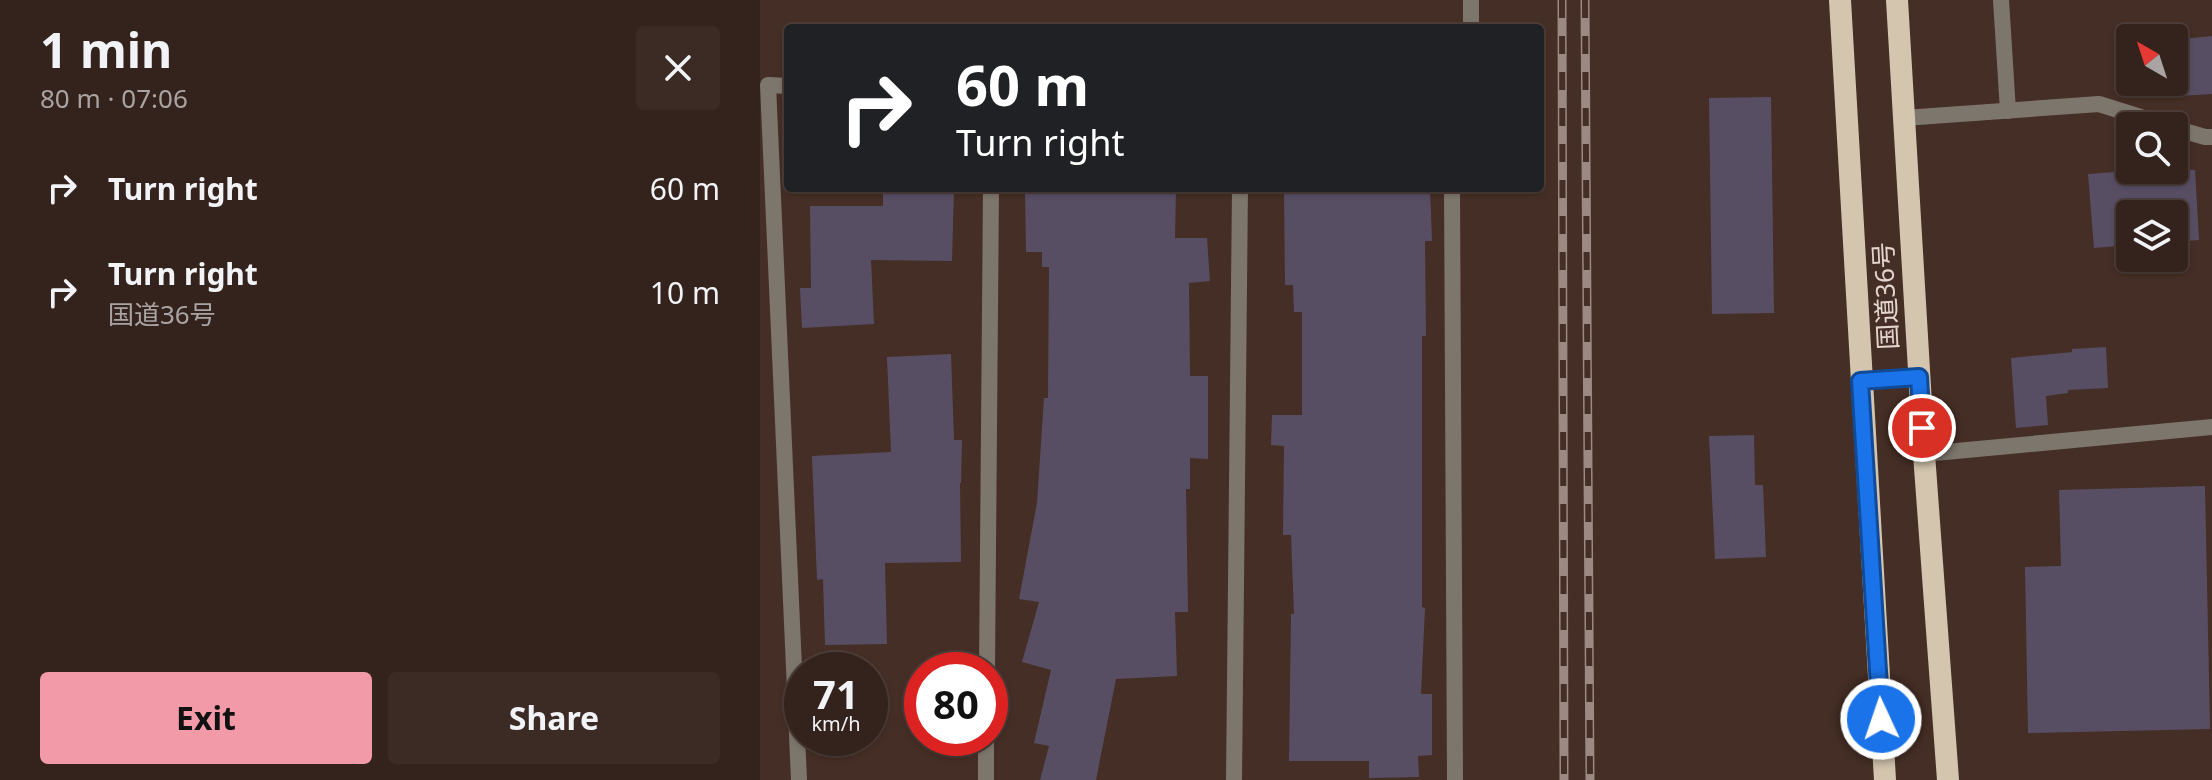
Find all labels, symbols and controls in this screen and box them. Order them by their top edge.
text: 1 min [40,17,172,82]
north arrow [2116,24,2188,96]
map controls [2116,24,2188,272]
button: close [636,26,720,110]
text: 60 m [956,46,1089,122]
icon: right [824,56,928,160]
text: 80 m · 07:06 [40,80,188,116]
button: search [2116,112,2188,184]
text: Turn right [956,118,1124,167]
icon: right [40,166,84,210]
text: Turn right [108,168,258,209]
text: 60 m [650,168,720,209]
button: layers [2116,200,2188,272]
street label: 国道36号 [1864,241,1906,351]
text: Turn right [108,253,258,294]
icon: right [40,270,84,314]
text: 10 m [650,272,720,313]
text: 国道36号 [108,296,216,332]
pin [1888,394,1956,462]
icon: arrive [1900,406,1944,450]
speed limit sign: 80 [904,652,1008,756]
text: 71 [813,666,859,721]
button: Exit [40,672,372,764]
button: Share [388,672,720,764]
position arrow [1839,677,1923,761]
text: km/h [811,710,861,737]

